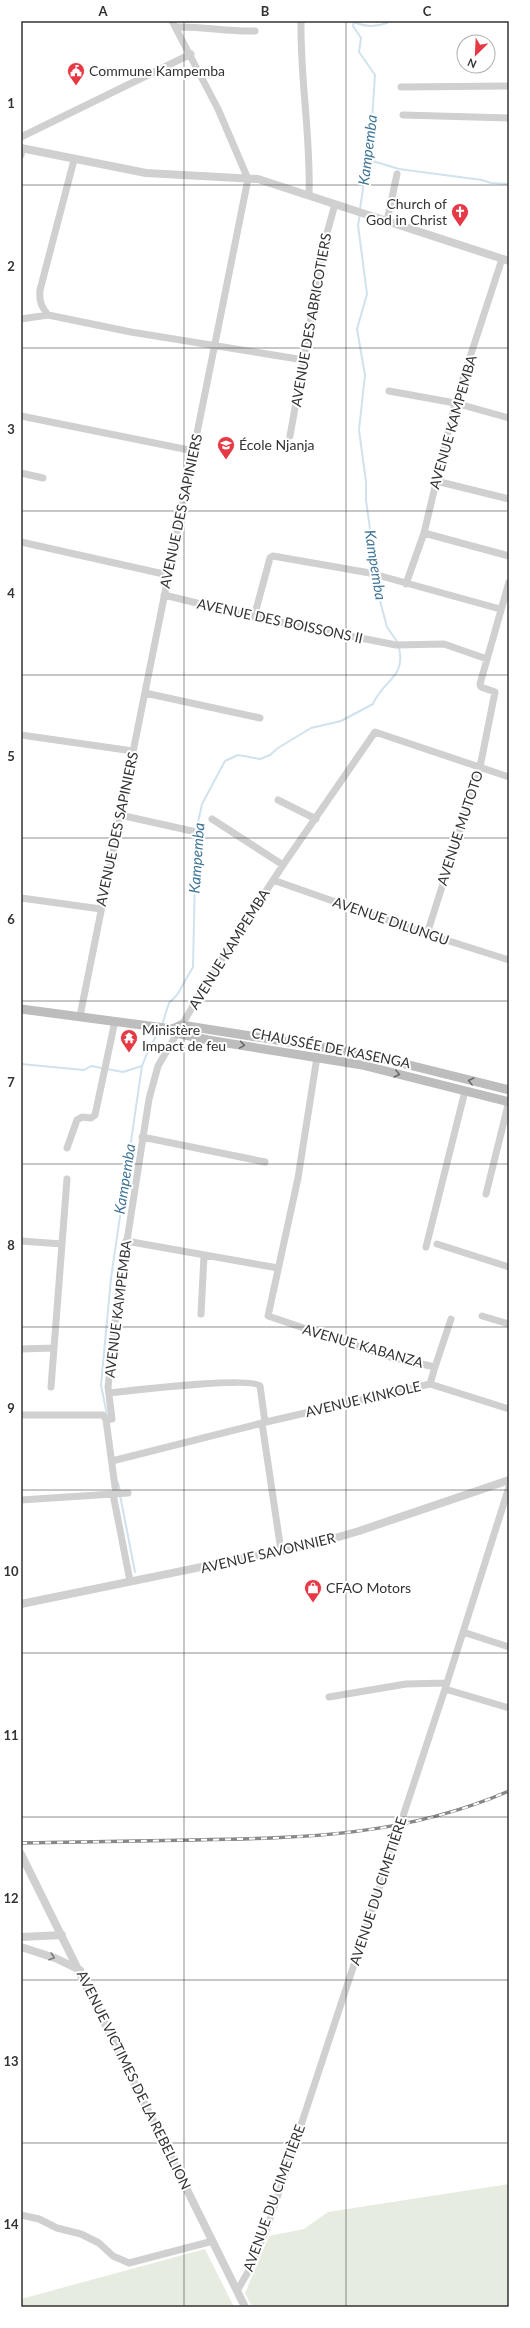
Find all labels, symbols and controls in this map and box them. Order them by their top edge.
text: A [97,3,108,19]
text: B [261,3,270,19]
text: C [423,3,432,19]
north arrow [456,34,496,74]
text: N [465,56,478,71]
public building icon: Commune Kampemba [66,61,86,86]
place label: Commune Kampemba [89,62,225,79]
text: 1 [7,95,15,111]
water label: Kampemba [354,113,380,186]
place label: Church of God in Christ [366,195,447,228]
church icon: Church of God in Christ [450,202,470,227]
street label: AVENUE DES ABRICOTIERS [287,232,334,408]
text: 2 [7,258,15,274]
street label: AVENUE KAMPEMBA [425,352,480,491]
text: 3 [7,421,15,437]
street label: AVENUE DES SAPINIERS [156,432,205,590]
school or university icon: École Njanja [216,435,236,460]
place label: École Njanja [239,436,315,453]
water label: Kampemba [362,528,390,602]
text: 4 [7,585,15,601]
street label: AVENUE DES BOISSONS II [196,595,365,646]
text: 5 [7,748,15,764]
street label: AVENUE DES SAPINIERS [92,750,141,908]
street label: AVENUE MUTOTO [433,768,486,887]
water label: Kampemba [185,822,207,894]
street label: AVENUE KAMPEMBA [185,885,273,1012]
street label: AVENUE DILUNGU [331,893,452,948]
text: 6 [7,911,15,927]
place label: Ministère Impact de feu [142,1021,226,1054]
street label: CHAUSSÉE DE KASENGA [250,1024,413,1071]
temple icon: Ministère Impact de feu [119,1028,139,1053]
one-way arrow [239,1040,245,1049]
one-way arrow [393,1069,400,1078]
text: 7 [7,1074,15,1090]
one-way arrow [468,1077,474,1085]
water label: Kampemba [110,1142,138,1215]
text: 8 [7,1237,15,1253]
street label: AVENUE KAMPEMBA [101,1239,134,1379]
street label: AVENUE KABANZA [301,1320,426,1371]
street label: AVENUE KINKOLE [303,1377,422,1420]
text: 9 [7,1400,15,1416]
street label: AVENUE SAVONNIER [199,1529,337,1576]
text: 10 [3,1563,19,1579]
shop icon: CFAO Motors [303,1578,323,1603]
place label: CFAO Motors [326,1579,411,1596]
text: 11 [3,1727,19,1743]
street label: AVENUE DU CIMETIÈRE [345,1815,410,1967]
text: 12 [3,1890,19,1906]
one-way arrow [48,1952,55,1960]
street label: AVENUE VICTIMES DE LA REBELLION [74,1967,195,2192]
text: 13 [3,2053,19,2069]
street label: AVENUE DU CIMETIÈRE [239,2122,308,2274]
text: 14 [3,2216,19,2232]

